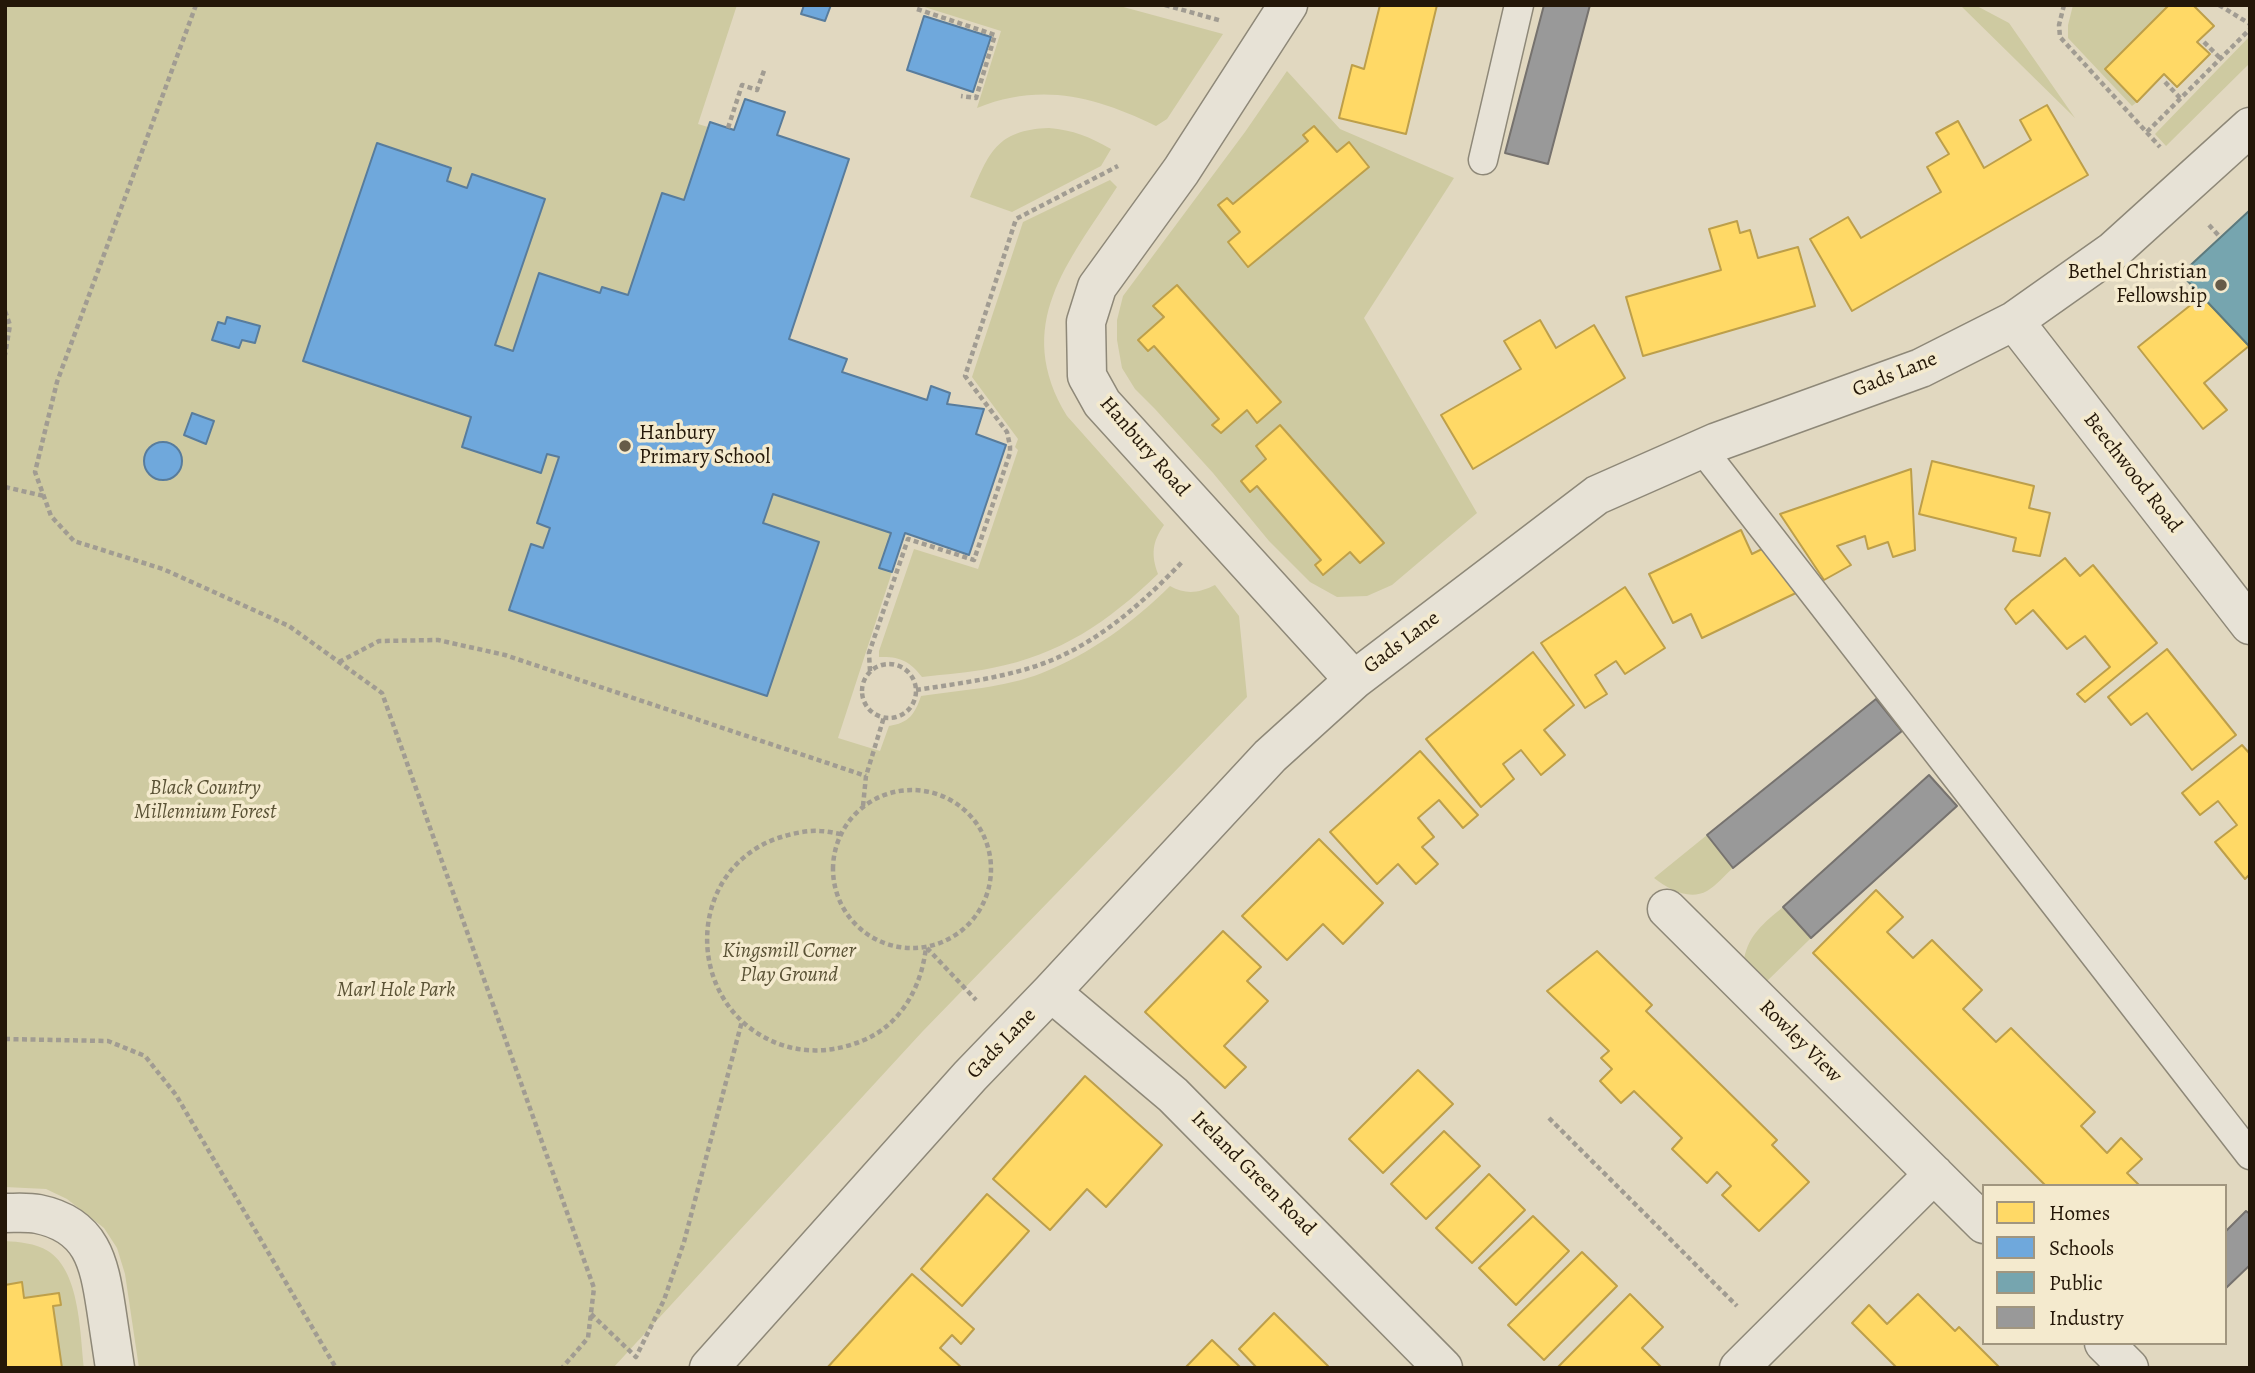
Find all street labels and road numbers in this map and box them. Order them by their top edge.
street label: Gads Lane [1849,347,1941,403]
street label: Hanbury Road [1094,392,1194,502]
street label: Beechwood Road [2077,408,2187,538]
street label: Gads Lane [1359,606,1445,680]
street label: Rowley View [1753,995,1847,1089]
street label: Gads Lane [962,1003,1042,1085]
street label: Ireland Green Road [1185,1106,1321,1242]

